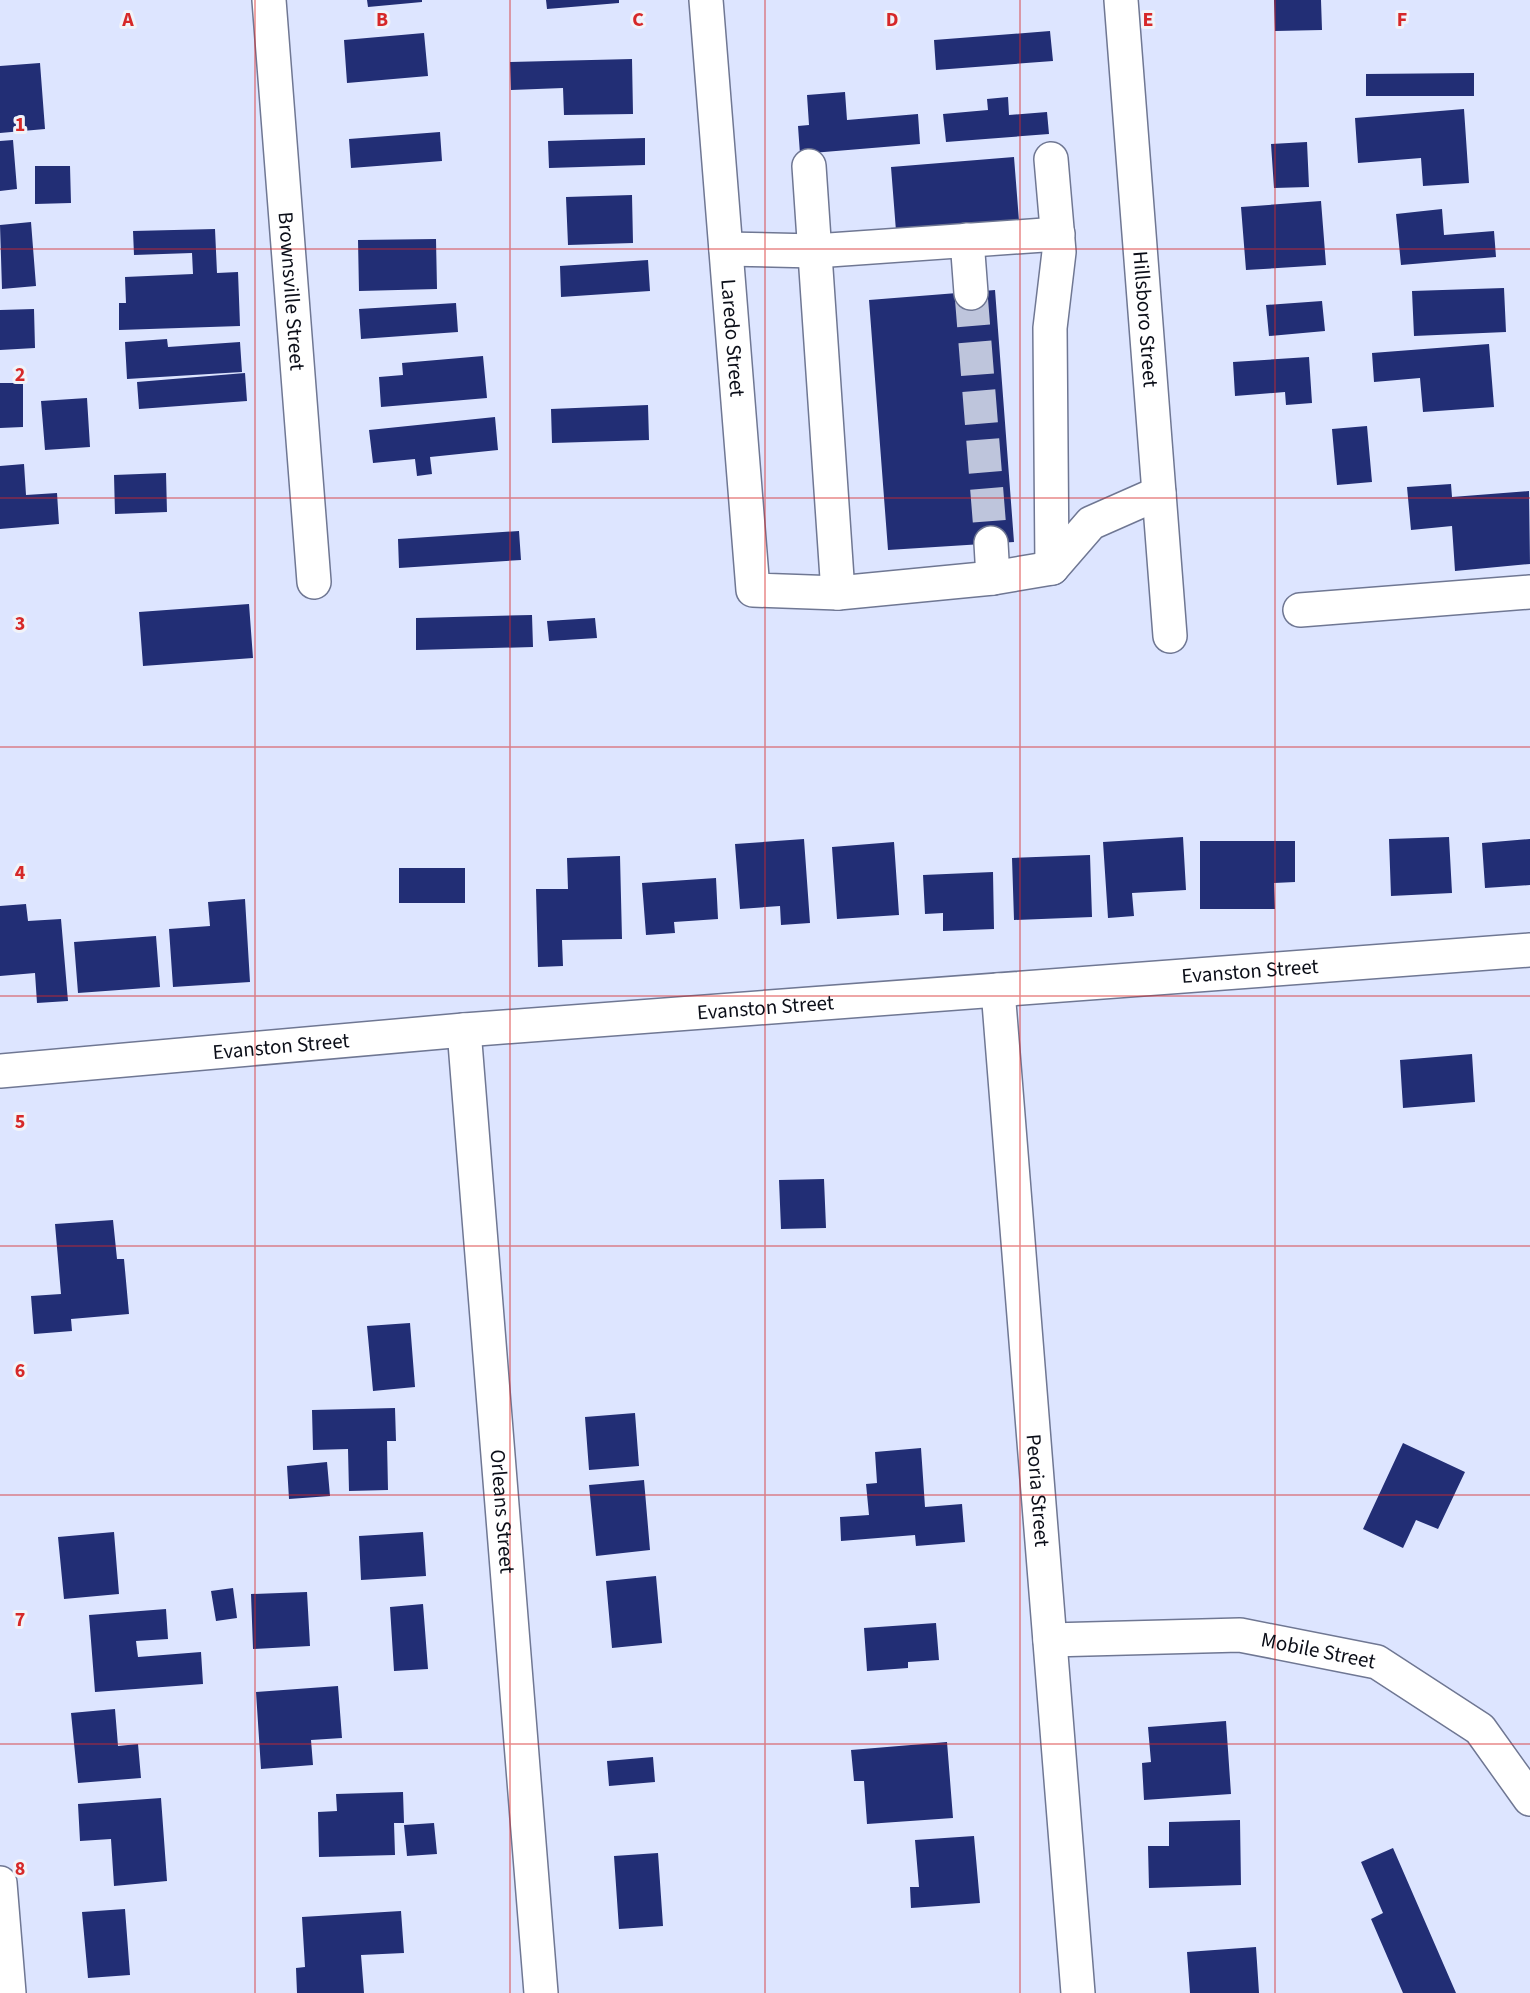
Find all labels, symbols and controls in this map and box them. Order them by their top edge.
text: A [121,6,134,34]
text: B [376,6,388,34]
text: C [632,6,644,34]
text: D [886,6,898,34]
text: E [1143,6,1153,34]
text: F [1397,6,1407,34]
text: 1 [15,111,25,139]
street label: Brownsville Street [270,211,313,372]
street label: Hillsboro Street [1125,250,1166,388]
street label: Laredo Street [713,278,753,398]
text: 2 [15,361,25,389]
text: 3 [15,610,25,638]
text: 4 [15,859,26,887]
street label: Evanston Street [1180,951,1320,991]
street label: Evanston Street [696,987,835,1027]
street label: Evanston Street [211,1025,351,1067]
text: 5 [15,1108,25,1136]
text: 6 [15,1357,25,1385]
street label: Peoria Street [1018,1433,1057,1548]
street label: Orleans Street [483,1448,522,1575]
text: 7 [15,1606,25,1634]
street label: Mobile Street [1259,1625,1378,1676]
text: 8 [15,1855,25,1883]

